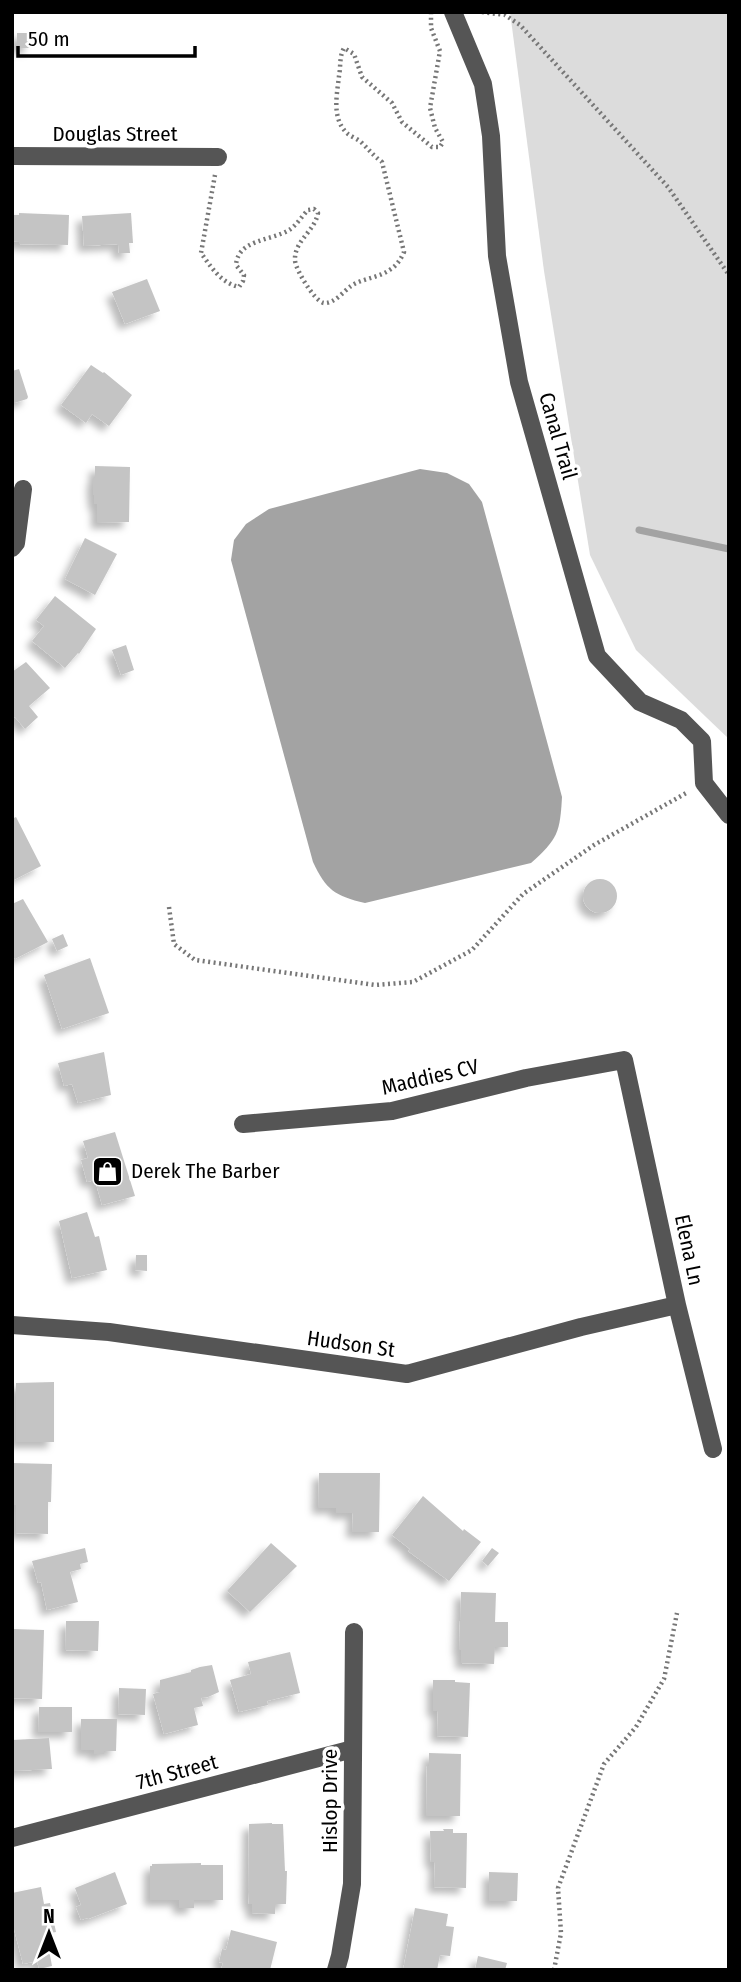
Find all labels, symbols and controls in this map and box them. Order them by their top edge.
scale bar [18,14,194,58]
text: 50 m [28,26,70,52]
street label: Douglas Street [52,121,178,147]
street label: Canal Trail [533,390,583,483]
street label: Maddies CV [379,1053,481,1101]
shop icon: Derek The Barber [91,1154,125,1188]
place label: Derek The Barber [131,1158,280,1184]
street label: Elena Ln [669,1212,709,1288]
street label: Hudson St [305,1325,397,1363]
street label: 7th Street [134,1749,221,1795]
street label: Hislop Drive [317,1749,343,1853]
north arrow [14,1898,84,1968]
text: N [43,1905,55,1928]

